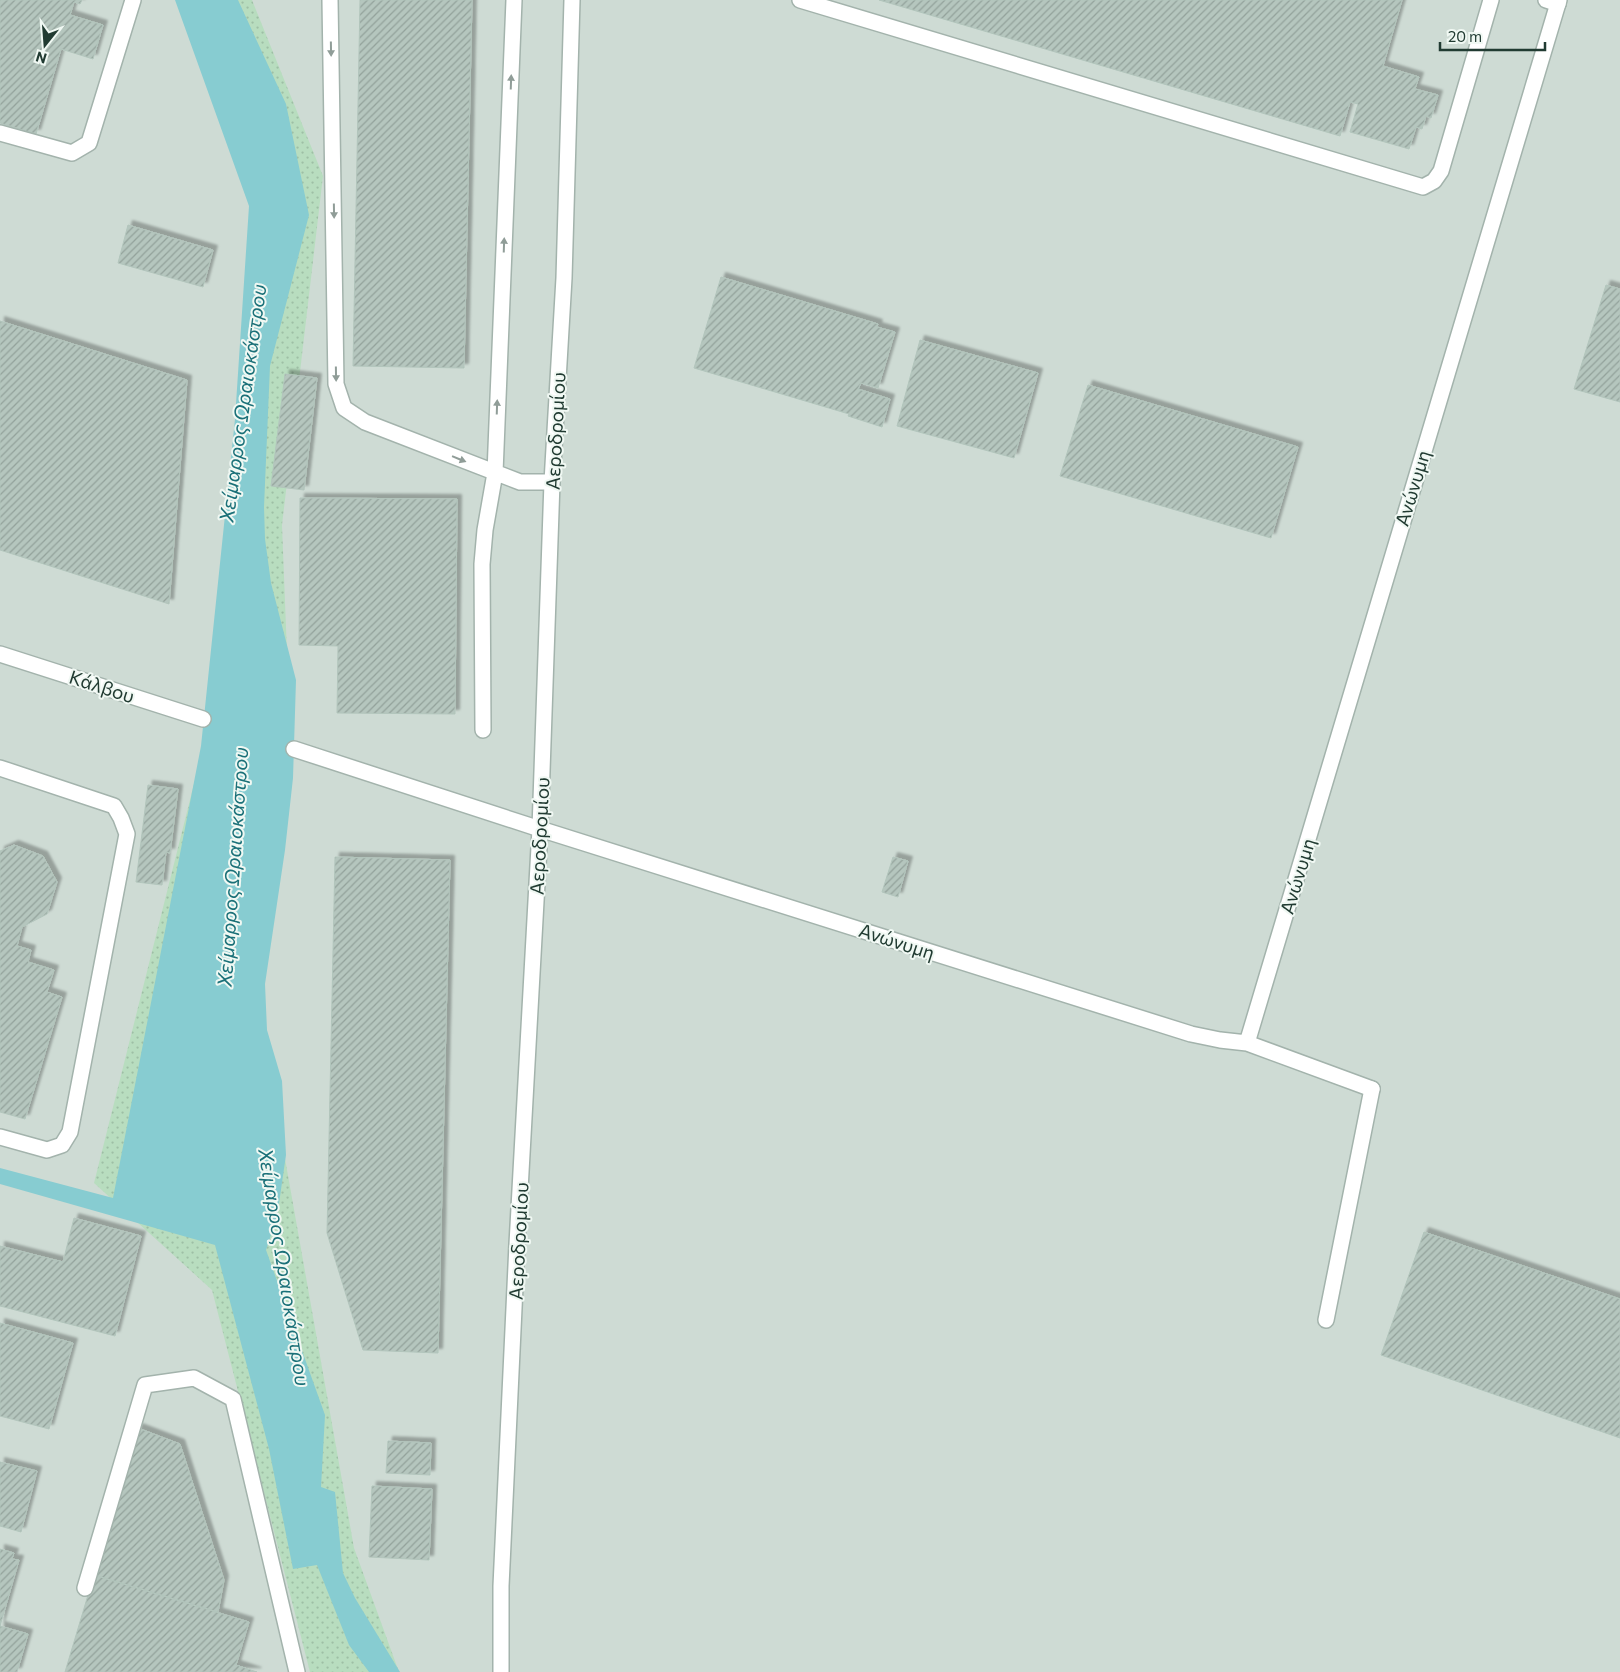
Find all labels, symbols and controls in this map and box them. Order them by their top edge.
north arrow [20,20,70,70]
scale bar [1440,20,1545,52]
text: 20 m [1448,27,1482,45]
one-way arrow [327,41,335,57]
text: N [34,48,49,68]
one-way arrow [507,74,515,90]
one-way arrow [330,203,338,219]
one-way arrow [500,236,508,252]
water label: Χείμαρρος Ωραιοκάστρου [213,282,271,525]
one-way arrow [332,366,340,382]
street label: Αεροδρομίου [540,372,570,490]
one-way arrow [494,399,502,415]
street label: Ανώνυμη [1390,447,1434,529]
one-way arrow [452,456,467,463]
street label: Κάλβου [66,665,138,707]
water label: Χείμαρρος Ωραιοκάστρου [212,746,252,989]
street label: Αεροδρομίου [524,777,554,895]
street label: Ανώνυμη [1275,835,1319,917]
street label: Ανώνυμη [856,918,938,964]
water label: Χείμαρρος Ωραιοκάστρου [254,1146,316,1387]
street label: Αεροδρομίου [503,1182,533,1300]

